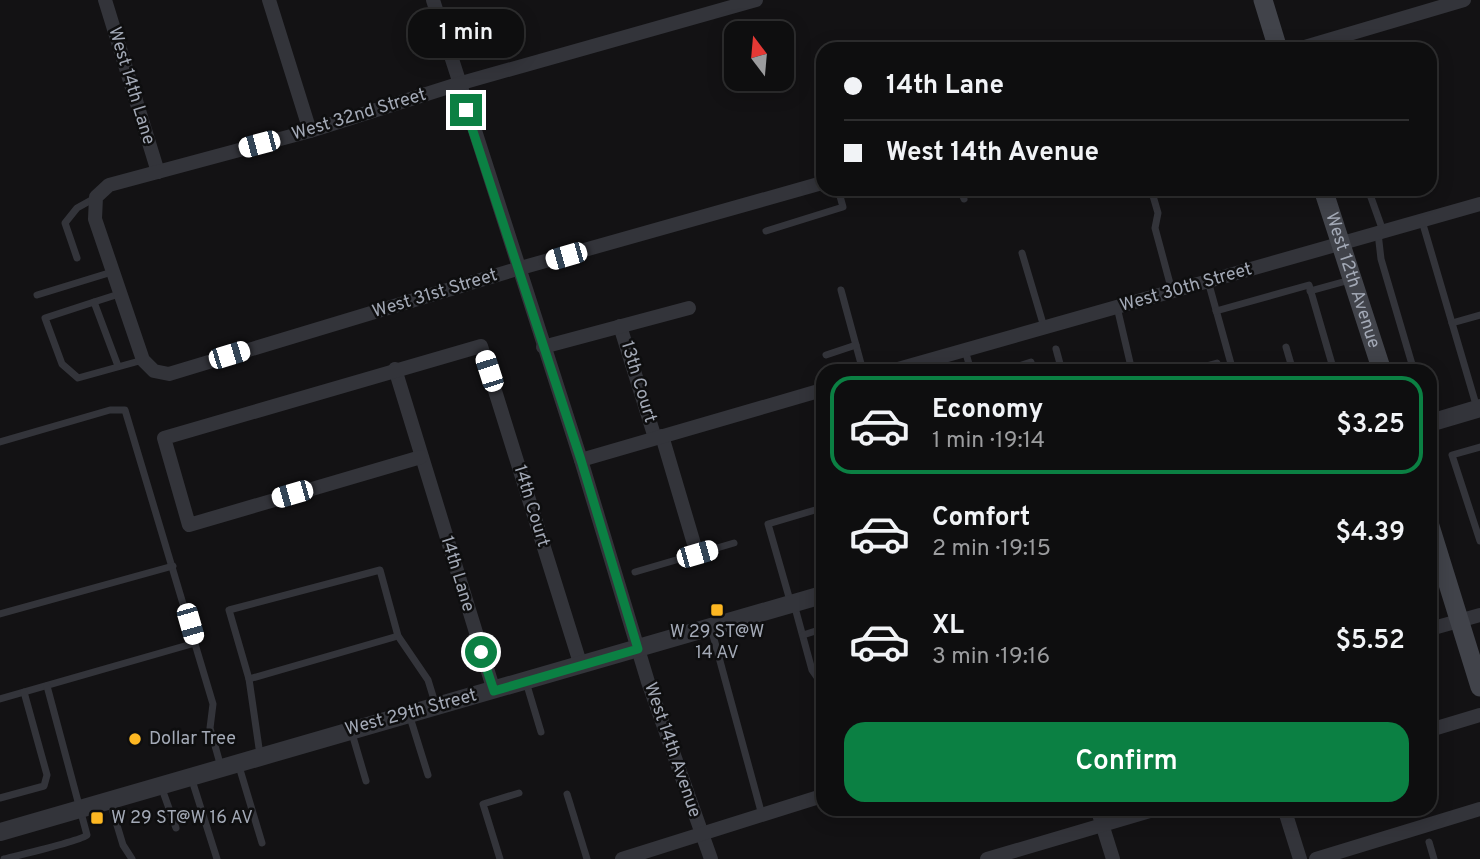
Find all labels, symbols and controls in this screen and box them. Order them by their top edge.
callout: 1 min [408,8,524,57]
text: 1 min [439,19,493,48]
north arrow [724,21,794,91]
map controls [724,21,794,91]
street label: West 14th Lane [102,24,160,148]
text: 14th Lane [886,70,1004,103]
street label: West 32nd Street [289,84,429,146]
route end [450,94,482,126]
car [236,128,283,160]
text: West 14th Avenue [886,137,1099,170]
street label: West 12th Avenue [1320,209,1385,351]
car [543,240,590,272]
street label: West 30th Street [1117,258,1255,318]
street label: West 31st Street [370,264,500,324]
street label: 13th Court [615,338,661,426]
car [206,339,253,371]
car [473,348,506,394]
icon: car [848,394,911,457]
text: Economy [932,394,1043,427]
text: $3.25 [1336,409,1405,442]
text: 1 min · 19:14 [932,427,1045,456]
street label: 14th Court [508,462,554,550]
car [269,478,316,510]
icon: car [848,502,911,565]
text: Comfort [932,502,1030,535]
text: $4.39 [1336,517,1405,550]
street label: 14th Lane [435,533,479,615]
text: 2 min · 19:15 [932,535,1051,564]
car [674,538,721,570]
car [175,601,206,647]
marker: W 29 ST@W 14 AV [709,602,725,618]
icon: car [848,610,911,673]
text: XL [932,610,964,643]
place label: W 29 ST@W 14 AV [670,621,764,665]
text: $5.52 [1335,625,1405,658]
route start [465,636,497,668]
text: 3 min · 19:16 [932,643,1050,672]
street label: West 14th Avenue [638,679,706,821]
street label: West 29th Street [342,684,480,742]
button: Confirm [844,722,1409,802]
place label: Dollar Tree [149,728,236,751]
marker: Dollar Tree [127,731,143,747]
place label: W 29 ST@W 16 AV [111,807,253,830]
marker: W 29 ST@W 16 AV [89,810,105,826]

